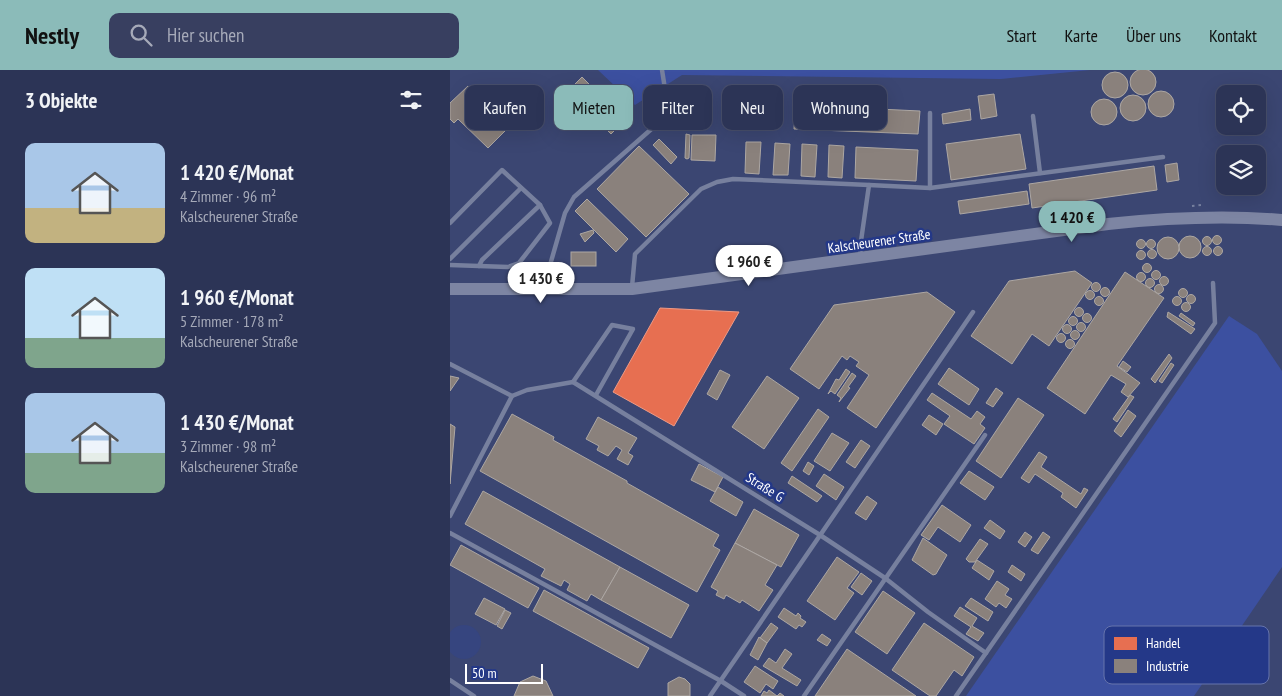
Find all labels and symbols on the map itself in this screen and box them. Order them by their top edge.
pin: 1 420 € [1026,200,1118,243]
street label: Kalscheurener Straße [827,225,932,257]
pin: 1 960 € [703,244,795,287]
pin: 1 430 € [495,262,587,304]
street label: Straße G [743,468,788,506]
legend [1104,626,1269,684]
text: Handel [1146,634,1181,652]
text: Industrie [1146,657,1189,675]
scale bar [465,661,542,684]

